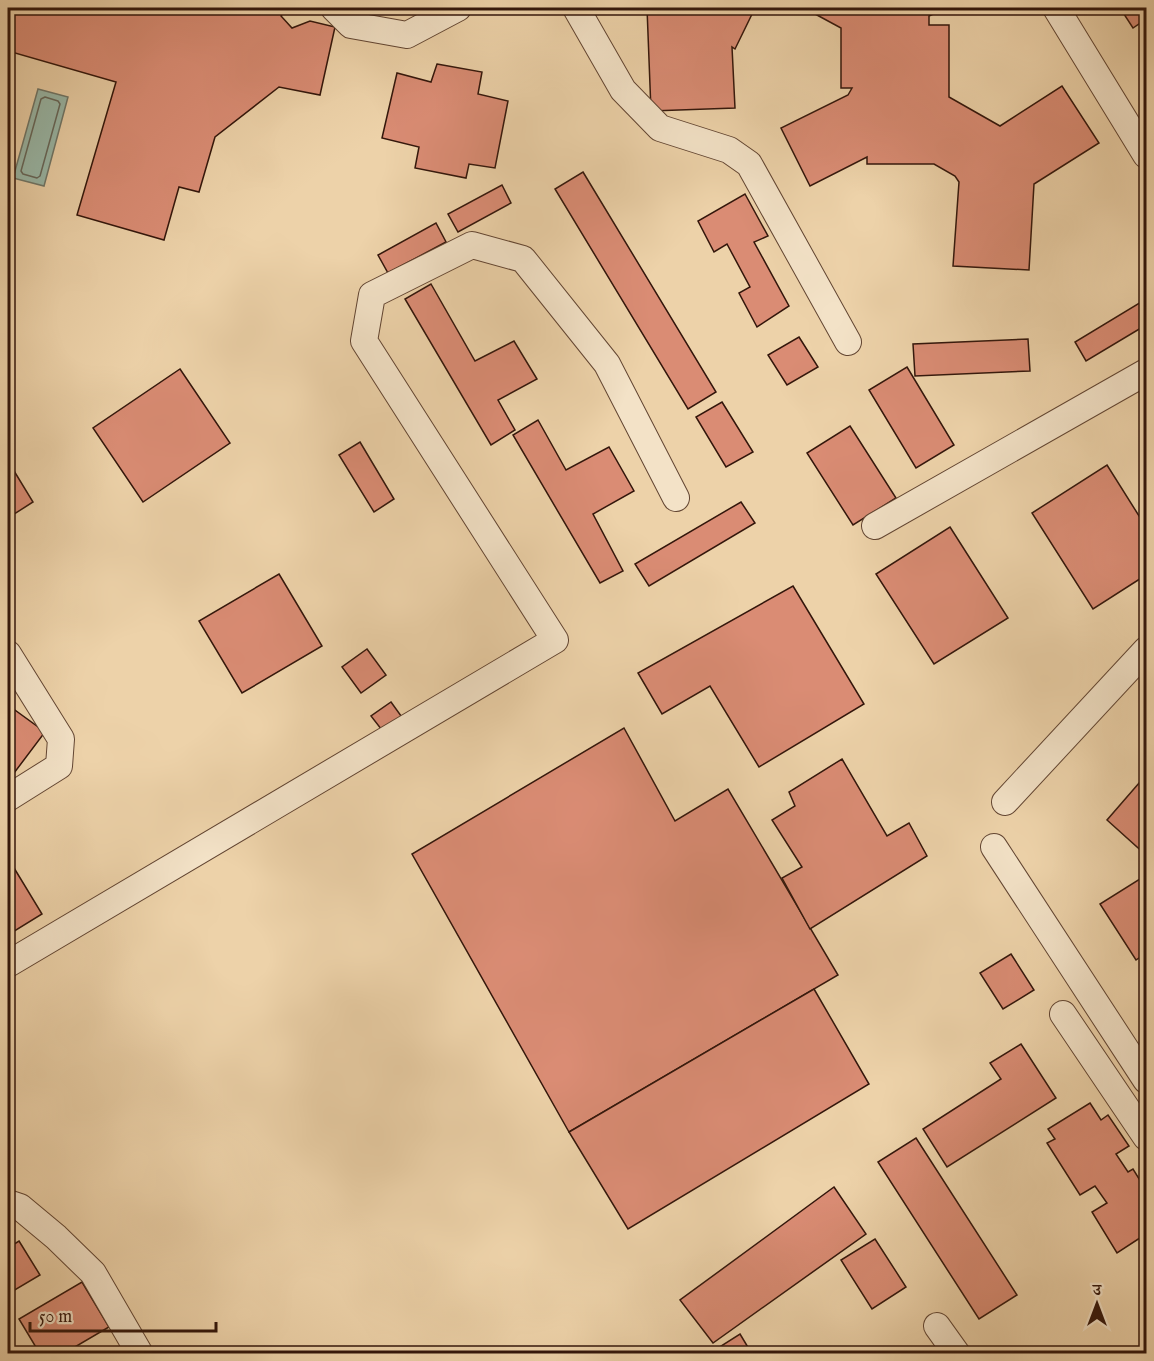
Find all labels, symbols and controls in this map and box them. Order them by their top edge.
north arrow [1067,1274,1127,1334]
text: उ [1092,1281,1103,1301]
scale bar [30,1295,216,1333]
text: 50 m [39,1306,72,1329]

